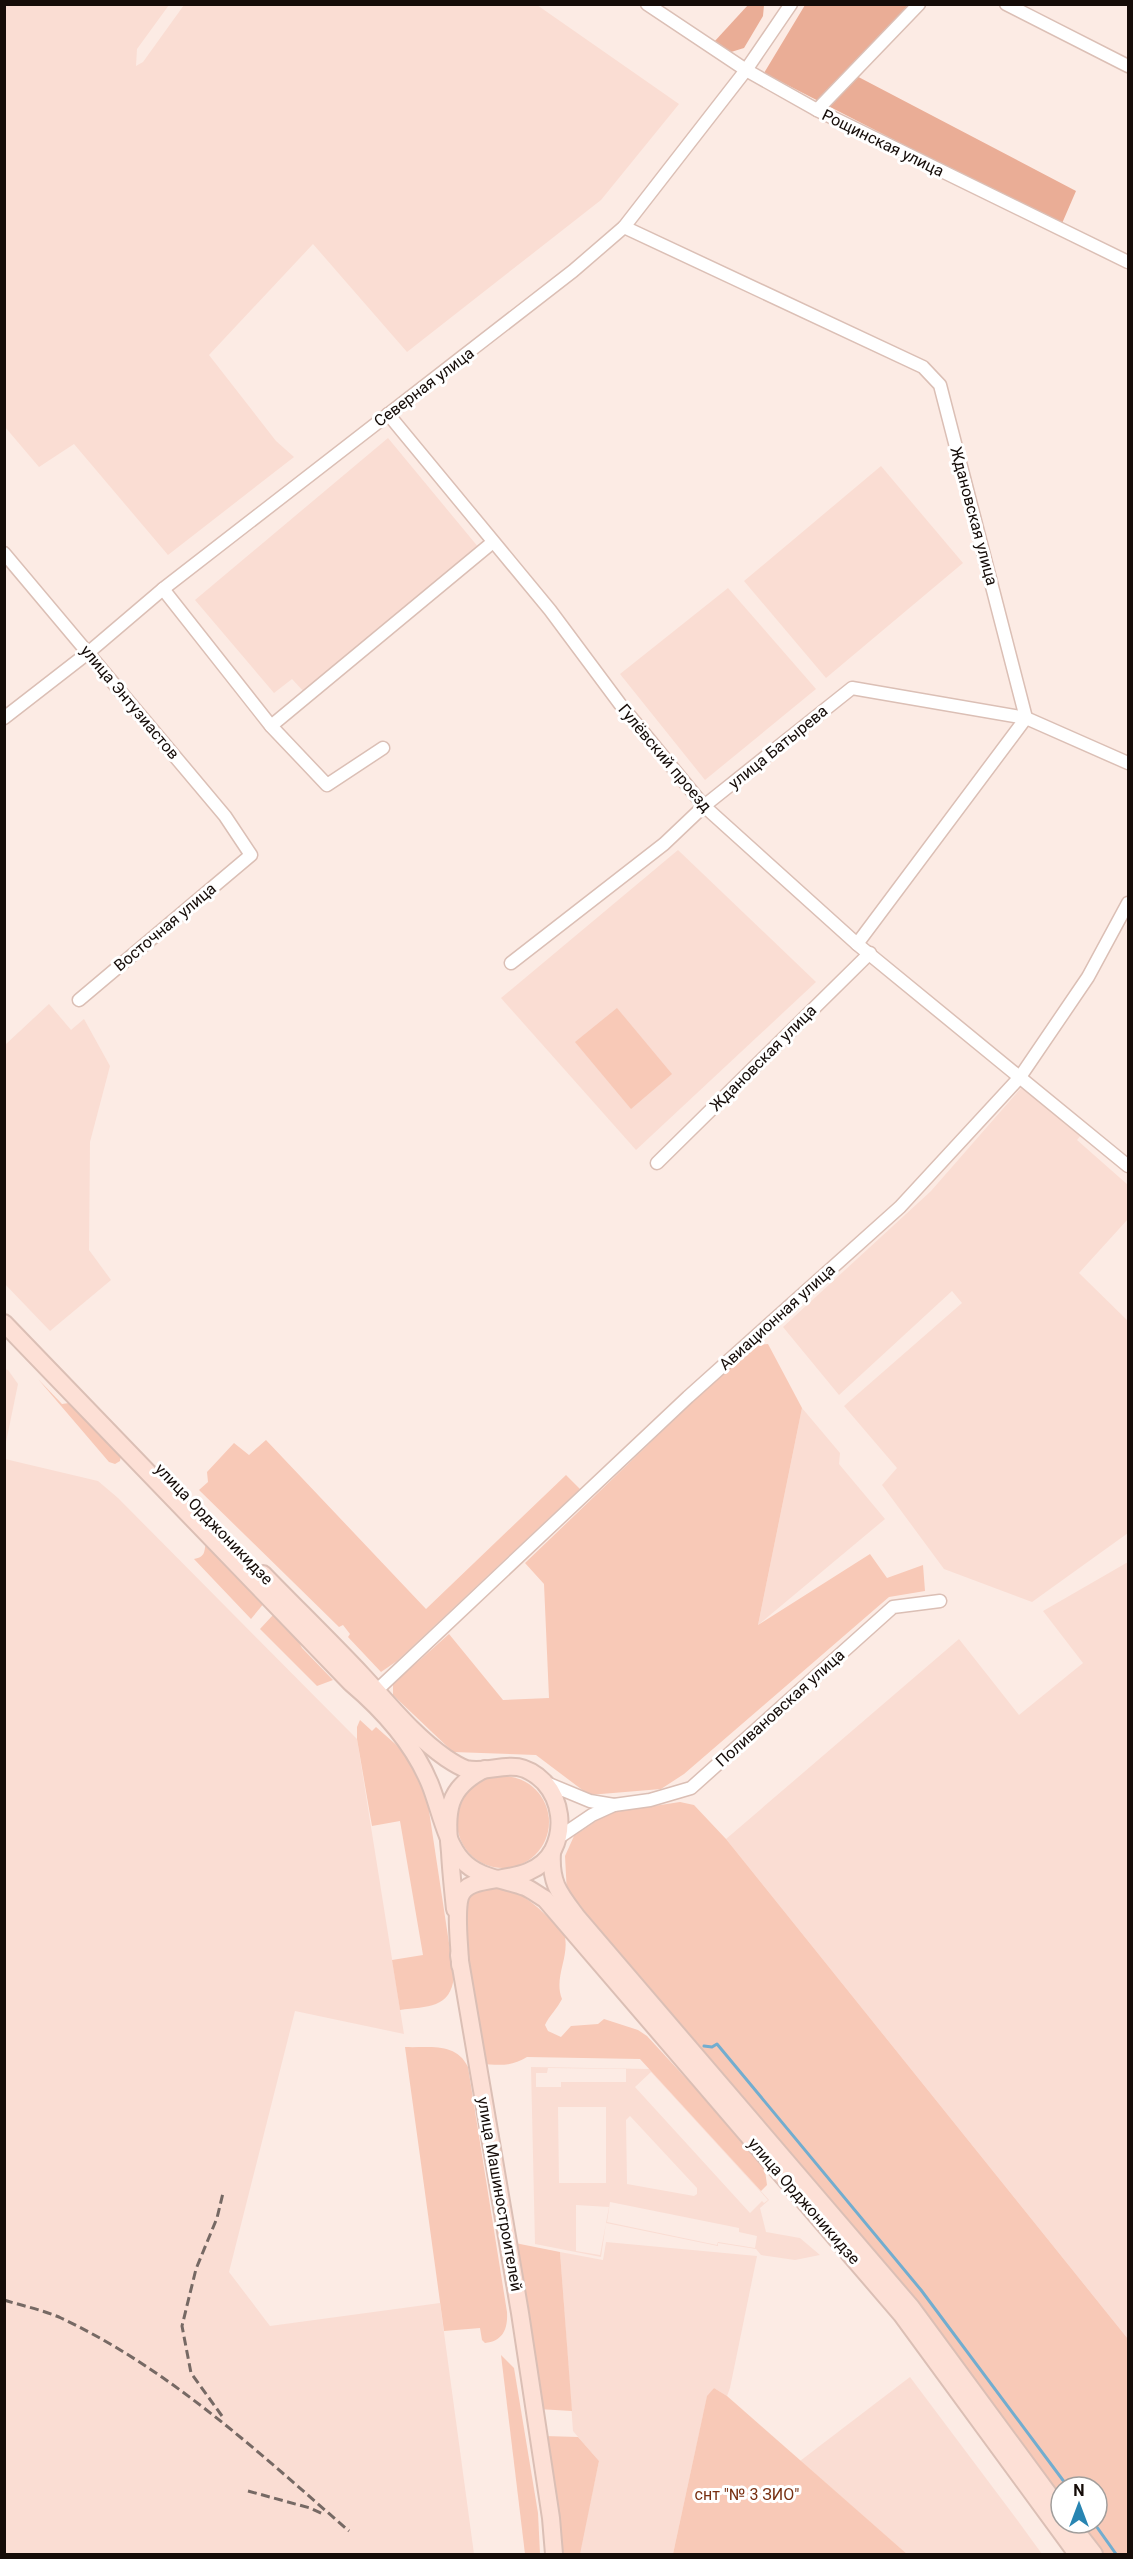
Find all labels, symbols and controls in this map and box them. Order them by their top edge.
street label: Рощинская улица [819,105,947,181]
street label: Северная улица [370,343,478,431]
street label: Ждановская улица [946,445,1002,587]
street label: улица Энтузиастов [77,641,183,763]
street label: Гулёвский проезд [614,700,716,816]
street label: улица Батырева [725,701,831,793]
street label: Восточная улица [110,879,220,975]
street label: Ждановская улица [706,1001,820,1115]
street label: Авиационная улица [715,1260,839,1374]
street label: улица Орджоникидзе [151,1459,277,1589]
street label: Поливановская улица [712,1645,848,1771]
street label: улица Машиностроителей [474,2095,526,2293]
street label: улица Орджоникидзе [744,2134,864,2268]
north arrow [1049,2475,1109,2535]
text: N [1073,2481,1085,2500]
park label: снт "№ 3 ЗИО" [695,2485,799,2504]

